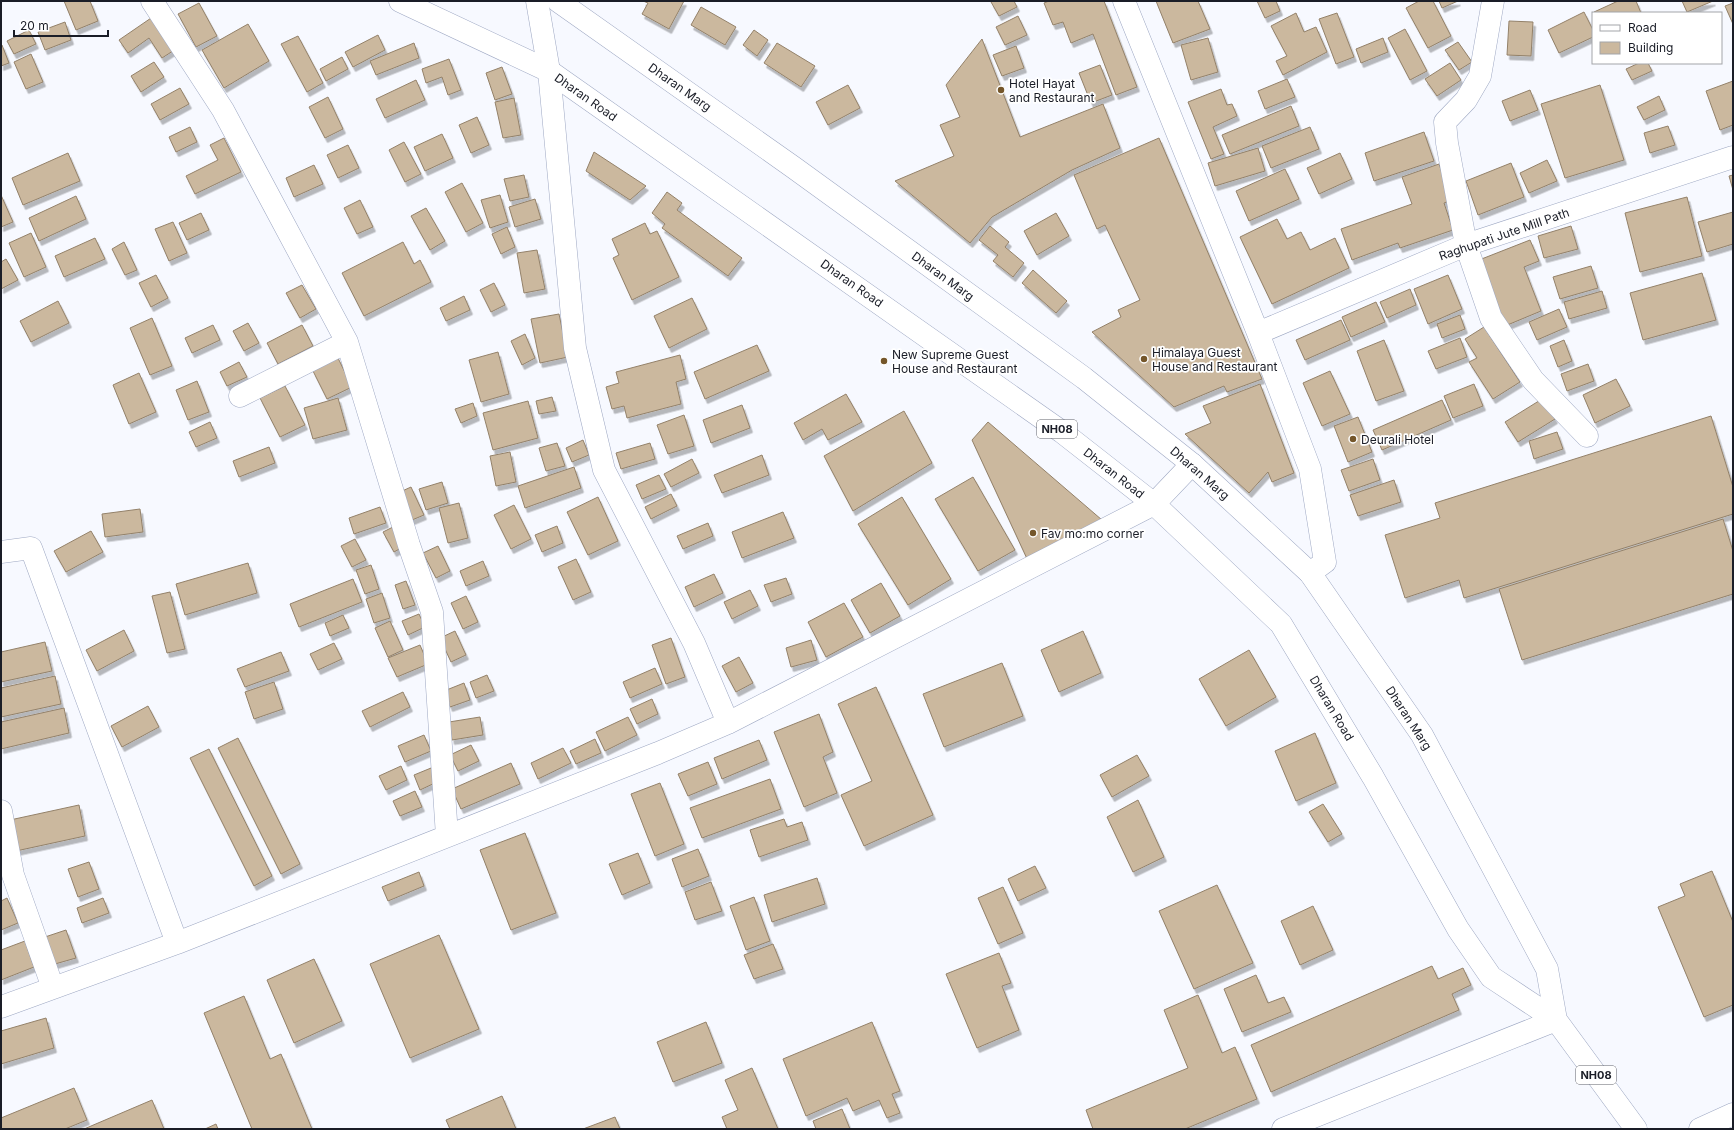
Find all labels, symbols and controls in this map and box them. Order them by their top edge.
scale bar [14,12,108,38]
legend [1592,12,1722,64]
text: 20 m [20,18,49,33]
text: Road [1628,20,1657,35]
text: Building [1628,40,1673,55]
street label: Dharan Marg [646,60,714,114]
street label: Dharan Road [552,70,620,124]
place label: Hotel Hayat and Restaurant [1009,76,1095,105]
marker: Hotel Hayat and Restaurant [996,85,1006,95]
street label: Raghupati Jute Mill Path [1437,205,1571,263]
street label: Dharan Marg [909,248,977,304]
street label: Dharan Road [818,256,886,310]
place label: Himalaya Guest House and Restaurant [1152,345,1278,374]
place label: New Supreme Guest House and Restaurant [892,347,1018,376]
marker: Himalaya Guest House and Restaurant [1139,354,1149,364]
marker: New Supreme Guest House and Restaurant [879,356,889,366]
road number: NH08 [1037,420,1077,438]
place label: Deurali Hotel [1361,432,1434,447]
marker: Deurali Hotel [1348,434,1358,444]
street label: Dharan Marg [1167,443,1233,503]
street label: Dharan Road [1081,445,1147,501]
place label: Fav mo:mo corner [1041,526,1145,541]
marker: Fav mo:mo corner [1028,528,1038,538]
street label: Dharan Road [1307,673,1357,743]
street label: Dharan Marg [1383,683,1435,753]
road number: NH08 [1576,1066,1616,1084]

